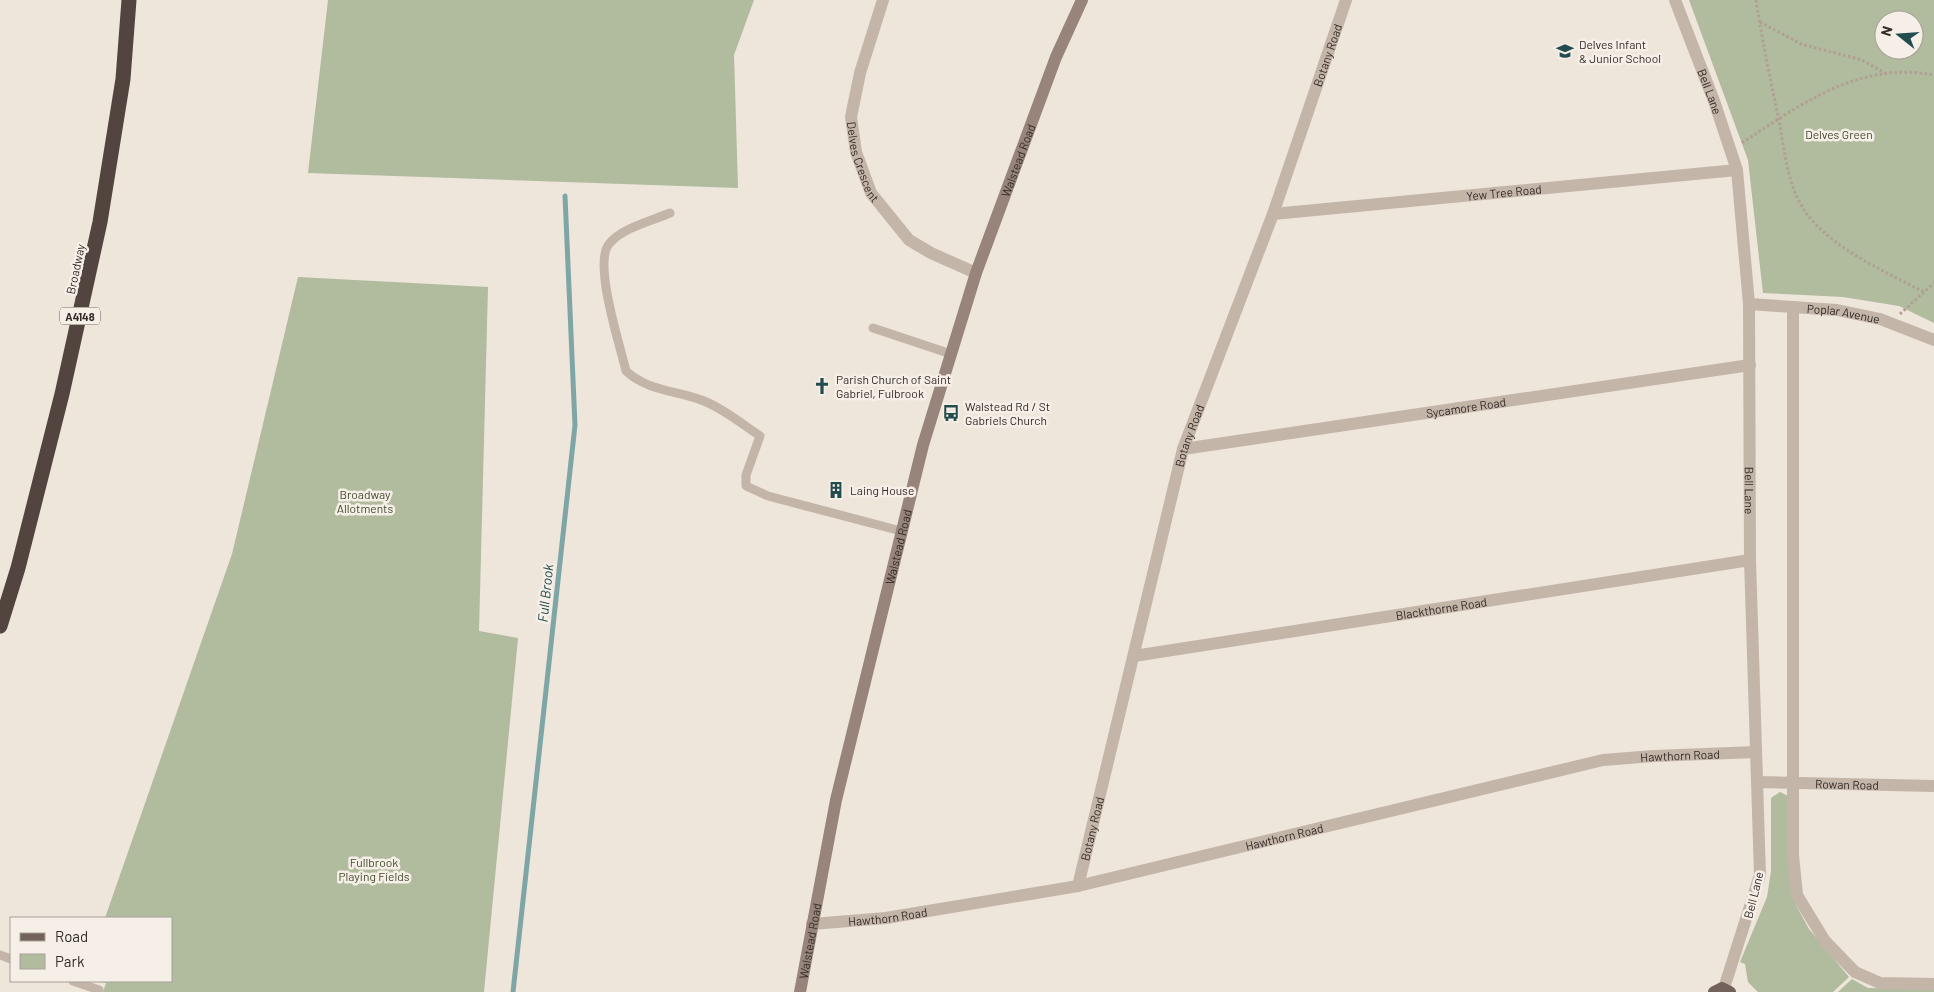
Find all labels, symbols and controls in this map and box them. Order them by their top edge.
north arrow [1874,10,1924,60]
street label: Botany Road [1310,22,1344,88]
text: N [1877,24,1896,38]
place label: Delves Infant & Junior School [1579,37,1661,65]
school or university icon: Delves Infant & Junior School [1555,41,1575,61]
street label: Bell Lane [1695,67,1725,116]
street label: Delves Crescent [845,121,882,205]
street label: Walstead Road [998,122,1038,199]
park label: Delves Green [1805,127,1873,141]
street label: Yew Tree Road [1466,182,1542,203]
street label: Broadway [63,242,87,295]
street label: Poplar Avenue [1806,301,1881,326]
road number: A4148 [60,308,100,324]
place label: Parish Church of Saint Gabriel, Fulbrook [836,372,951,400]
church icon: Parish Church of Saint Gabriel, Fulbrook [812,376,832,396]
street label: Sycamore Road [1425,394,1507,420]
place label: Walstead Rd / St Gabriels Church [965,399,1050,427]
street label: Botany Road [1172,402,1206,468]
bus stop icon: Walstead Rd / St Gabriels Church [941,403,961,423]
street label: Bell Lane [1743,467,1757,514]
building icon: Laing House [826,480,846,500]
place label: Laing House [850,483,914,497]
park label: Broadway Allotments [337,487,393,515]
street label: Walstead Road [882,508,914,586]
water label: Full Brook [533,563,557,623]
street label: Blackthorne Road [1395,594,1488,622]
street label: Hawthorn Road [1640,746,1720,764]
street label: Rowan Road [1815,776,1879,792]
street label: Botany Road [1077,795,1106,862]
street label: Hawthorn Road [1244,820,1325,853]
park label: Fullbrook Playing Fields [338,855,410,883]
street label: Bell Lane [1740,870,1766,920]
street label: Walstead Road [796,902,824,980]
street label: Hawthorn Road [847,904,928,928]
legend [10,917,172,982]
text: Road [55,927,88,945]
text: Park [55,952,85,970]

